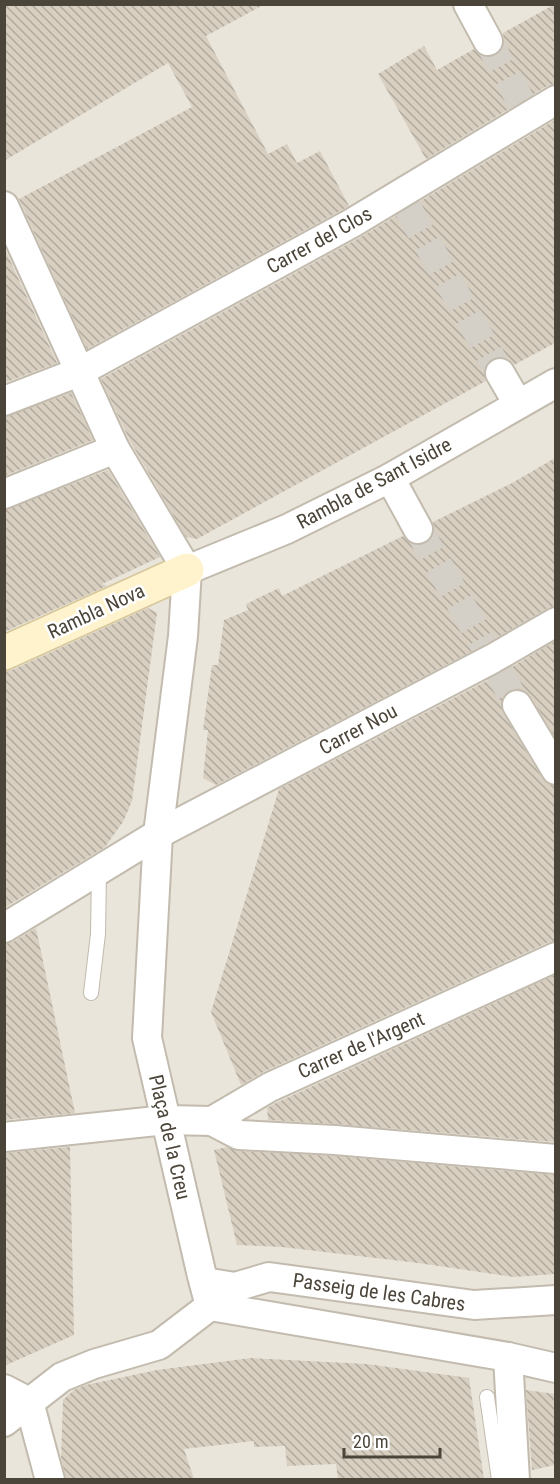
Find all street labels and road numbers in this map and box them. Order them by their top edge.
street label: Carrer del Clos [262,201,376,279]
street label: Rambla de Sant Isidre [293,432,455,534]
street label: Rambla Nova [44,578,148,644]
street label: Carrer Nou [315,698,401,760]
street label: Carrer de l'Argent [294,1006,428,1084]
street label: Plaça de la Creu [144,1072,196,1202]
street label: Passeig de les Cabres [291,1268,467,1316]

